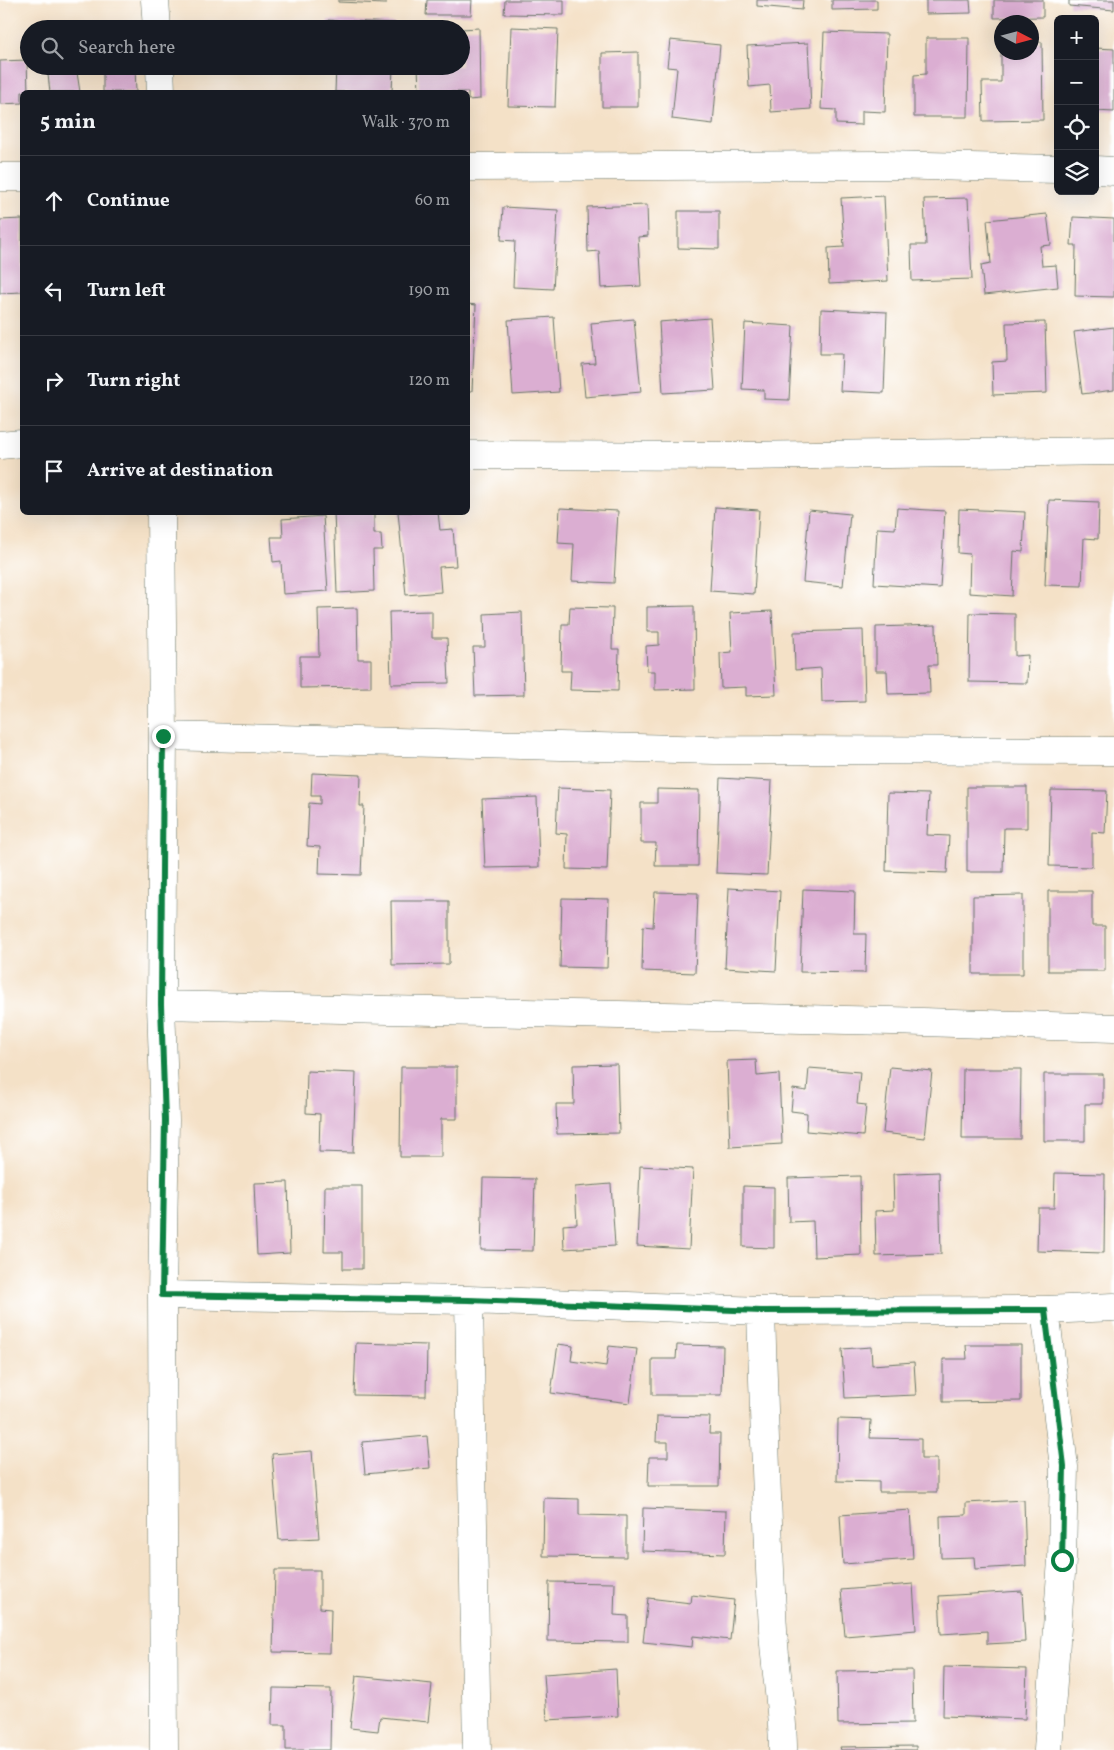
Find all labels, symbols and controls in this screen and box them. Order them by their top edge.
north arrow [994,15,1039,60]
map controls [1054,15,1099,195]
button: + [1054,15,1099,60]
search box [20,20,470,75]
icon: search [38,34,66,62]
text: Search here [78,35,175,61]
button: − [1054,60,1099,105]
button: locate [1054,105,1099,150]
text: 5 min [40,108,96,137]
text: Walk · 370 m [362,112,450,134]
button: layers [1054,150,1099,195]
icon: ahead [40,187,68,215]
text: Continue [87,188,170,214]
text: 60 m [415,190,450,212]
icon: left [40,277,68,305]
text: Turn left [87,278,166,304]
text: 190 m [408,280,450,302]
icon: right [40,367,68,395]
text: Turn right [87,368,180,394]
text: 120 m [408,370,450,392]
icon: arrive [40,457,68,485]
text: Arrive at destination [87,458,273,484]
route end [152,725,175,748]
route start [1051,1549,1074,1572]

